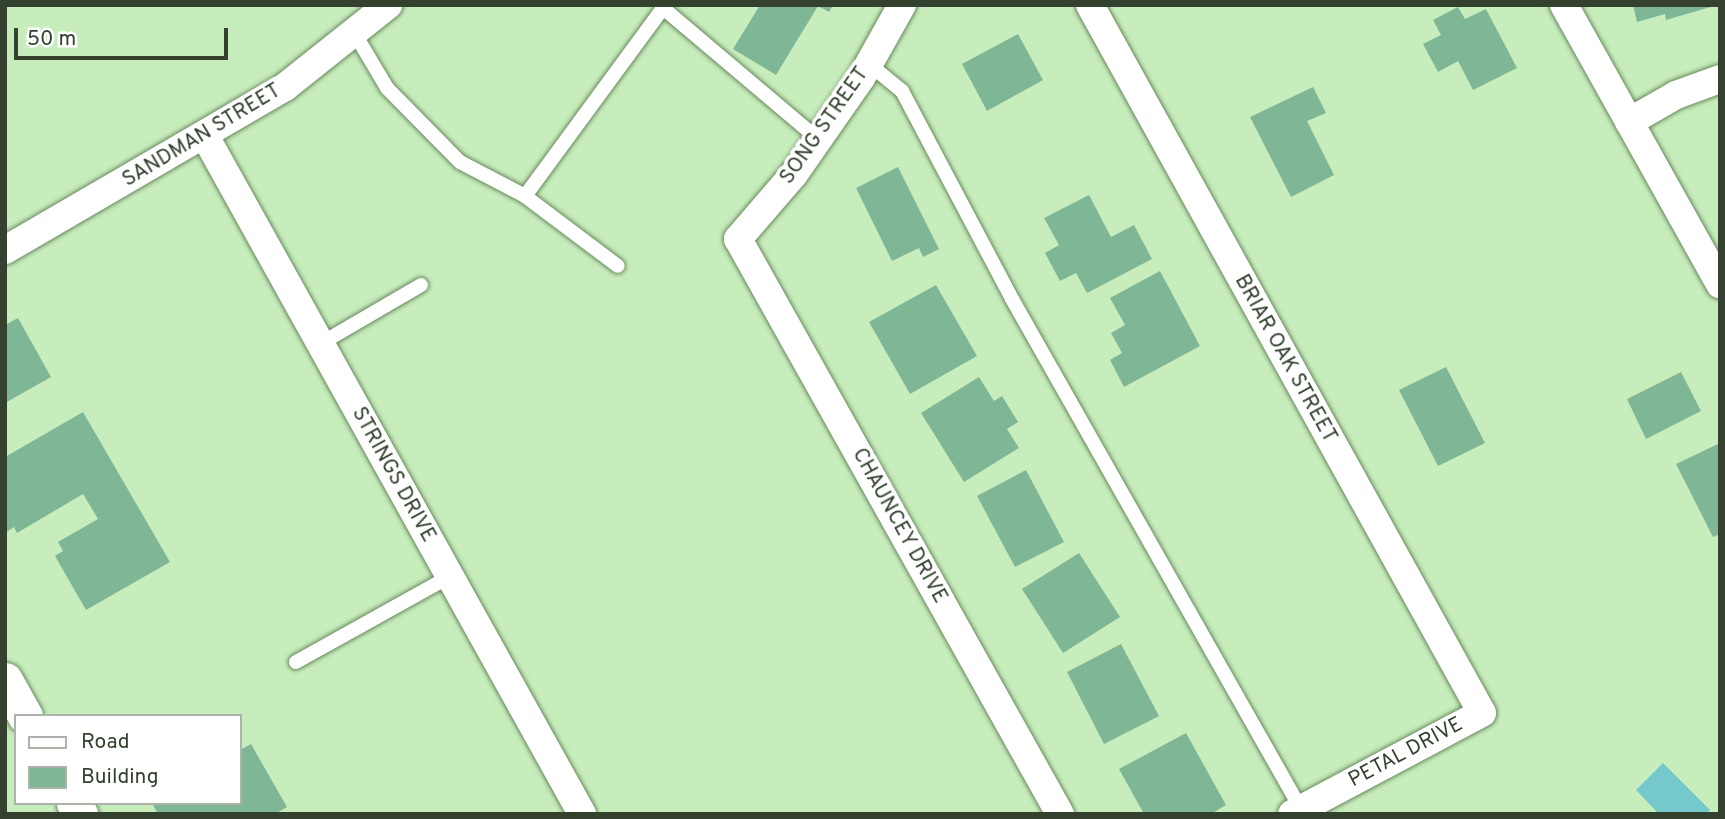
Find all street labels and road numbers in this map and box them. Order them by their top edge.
street label: SONG STREET [775,62,875,190]
street label: SANDMAN STREET [118,79,286,193]
street label: BRIAR OAK STREET [1228,270,1342,448]
street label: STRINGS DRIVE [345,403,441,547]
street label: CHAUNCEY DRIVE [846,444,952,608]
street label: PETAL DRIVE [1344,712,1468,794]

